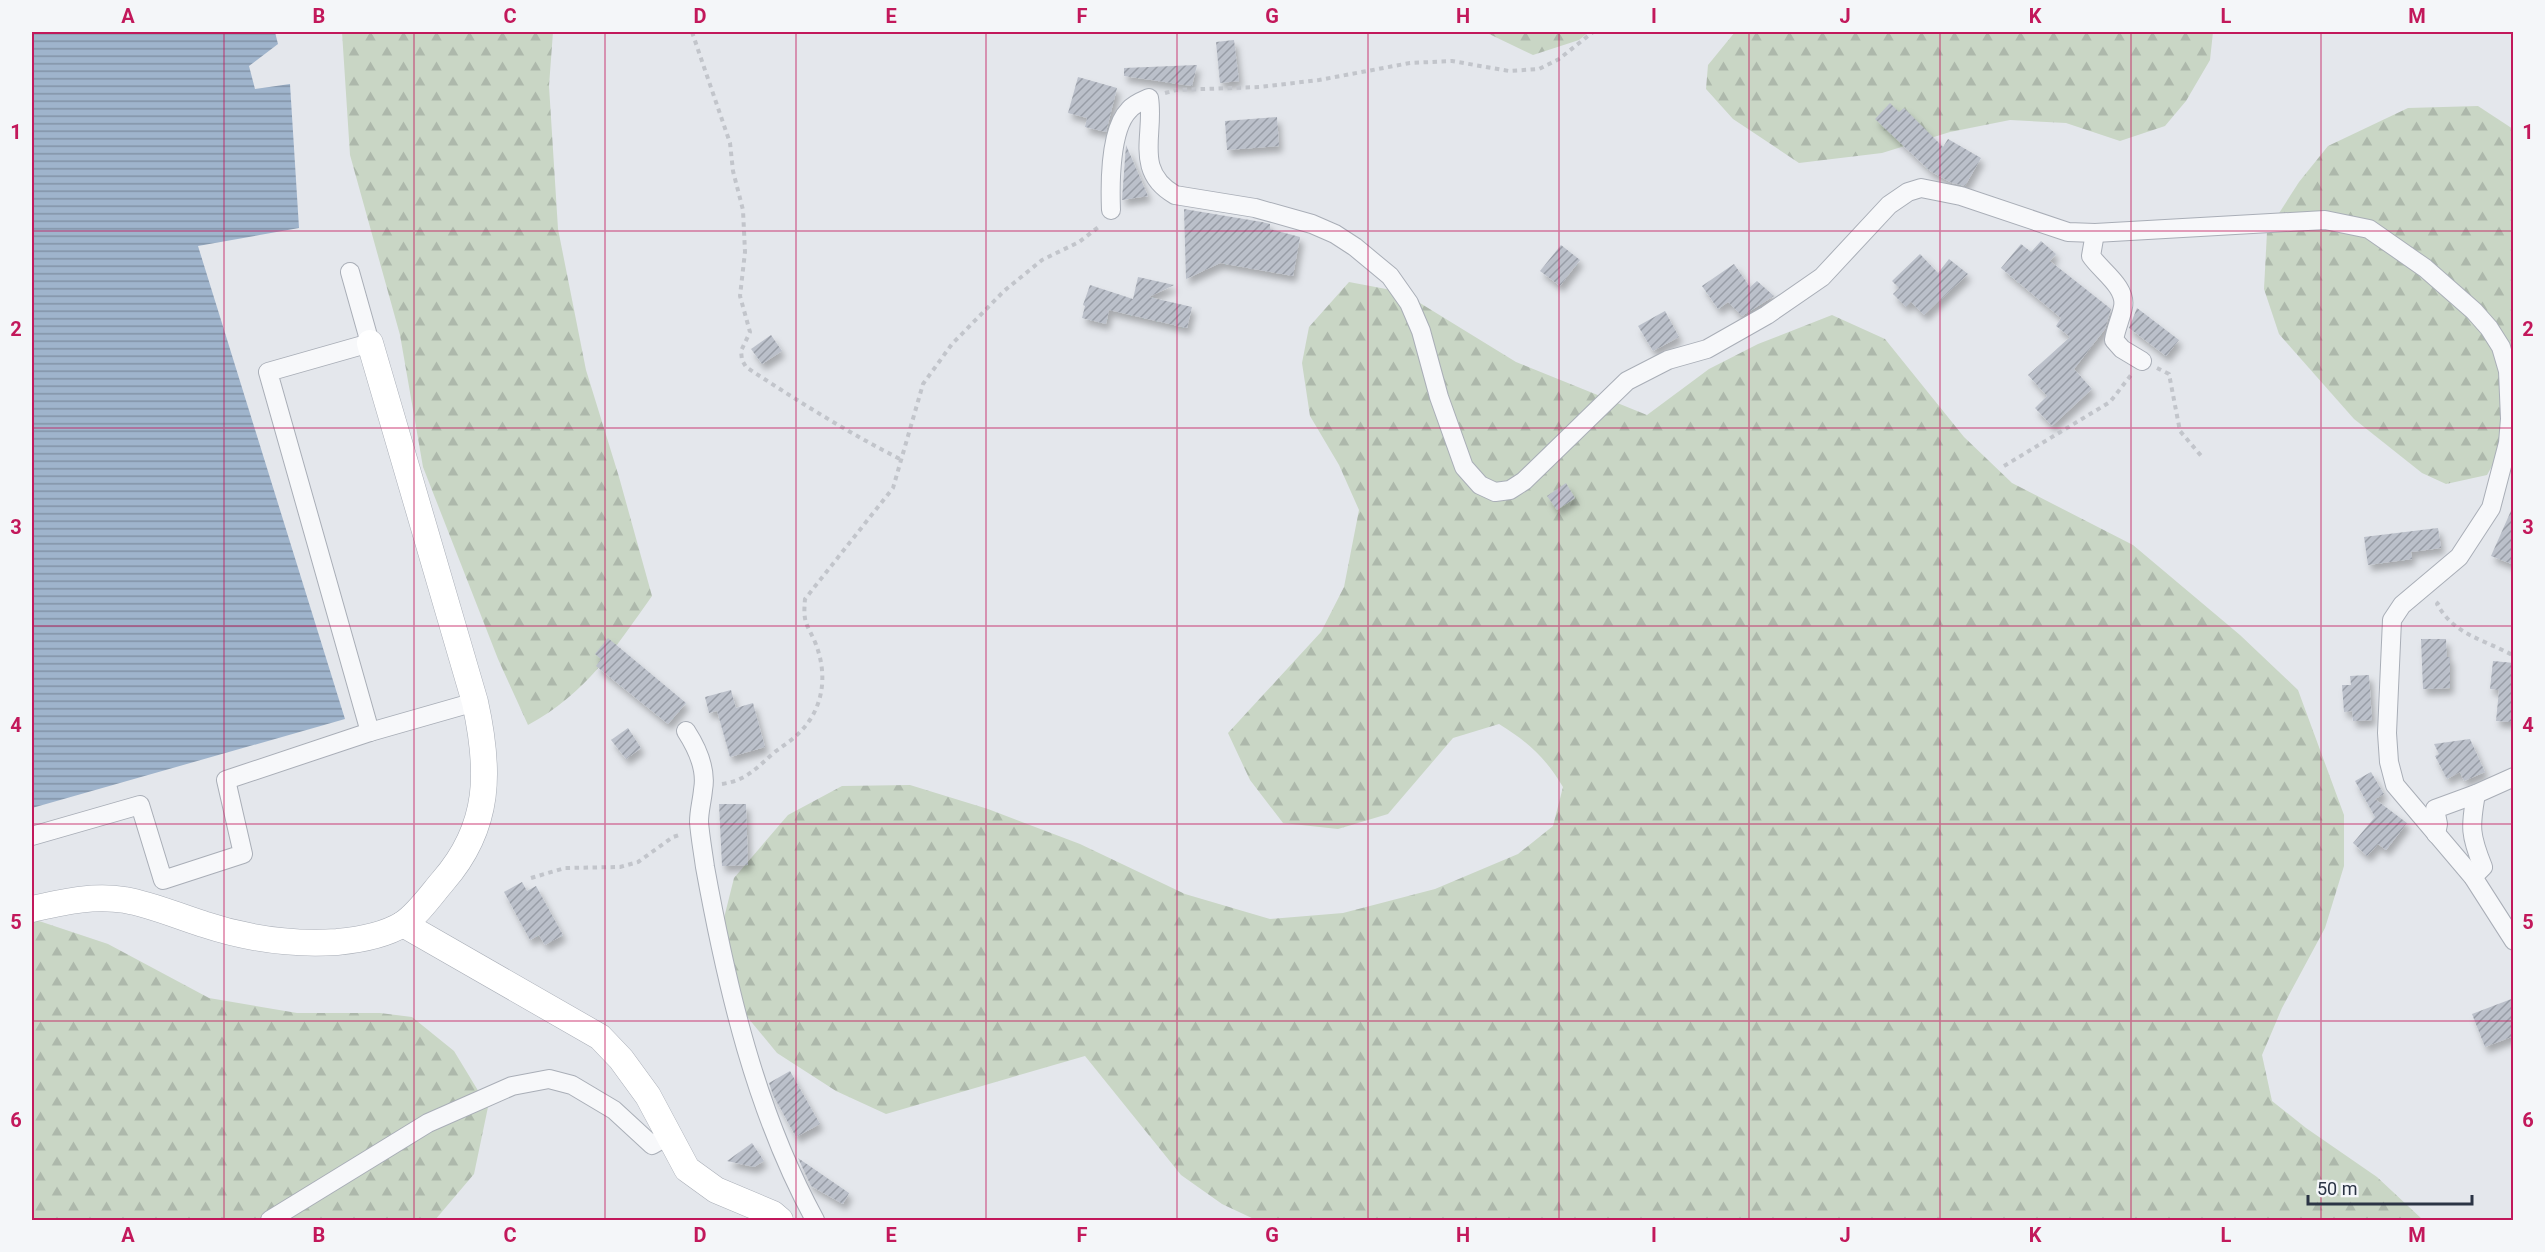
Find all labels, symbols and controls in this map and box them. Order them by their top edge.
text: A [121,4,135,28]
text: B [313,4,325,28]
text: C [503,4,517,28]
text: D [694,4,707,28]
text: E [885,4,897,28]
text: F [1077,4,1088,28]
text: G [1265,4,1279,28]
text: H [1456,4,1470,28]
text: I [1651,4,1657,28]
text: J [1839,4,1851,28]
text: K [2029,4,2042,28]
text: L [2221,4,2232,28]
text: M [2408,4,2426,28]
text: 1 [10,120,22,144]
text: 1 [2522,120,2534,144]
text: 2 [10,317,22,341]
text: 2 [2522,317,2534,341]
text: 3 [10,515,22,539]
text: 3 [2522,515,2534,539]
text: 4 [10,713,22,737]
text: 4 [2522,713,2534,737]
text: 5 [10,910,22,934]
text: 5 [2522,910,2534,934]
text: 6 [10,1108,22,1132]
text: 6 [2522,1108,2534,1132]
scale bar [2308,1168,2472,1206]
text: 50 m [2317,1178,2357,1199]
text: A [121,1223,135,1247]
text: B [313,1223,325,1247]
text: C [503,1223,517,1247]
text: D [694,1223,707,1247]
text: E [885,1223,897,1247]
text: F [1077,1223,1088,1247]
text: G [1265,1223,1279,1247]
text: H [1456,1223,1470,1247]
text: I [1651,1223,1657,1247]
text: J [1839,1223,1851,1247]
text: K [2029,1223,2042,1247]
text: L [2221,1223,2232,1247]
text: M [2408,1223,2426,1247]

